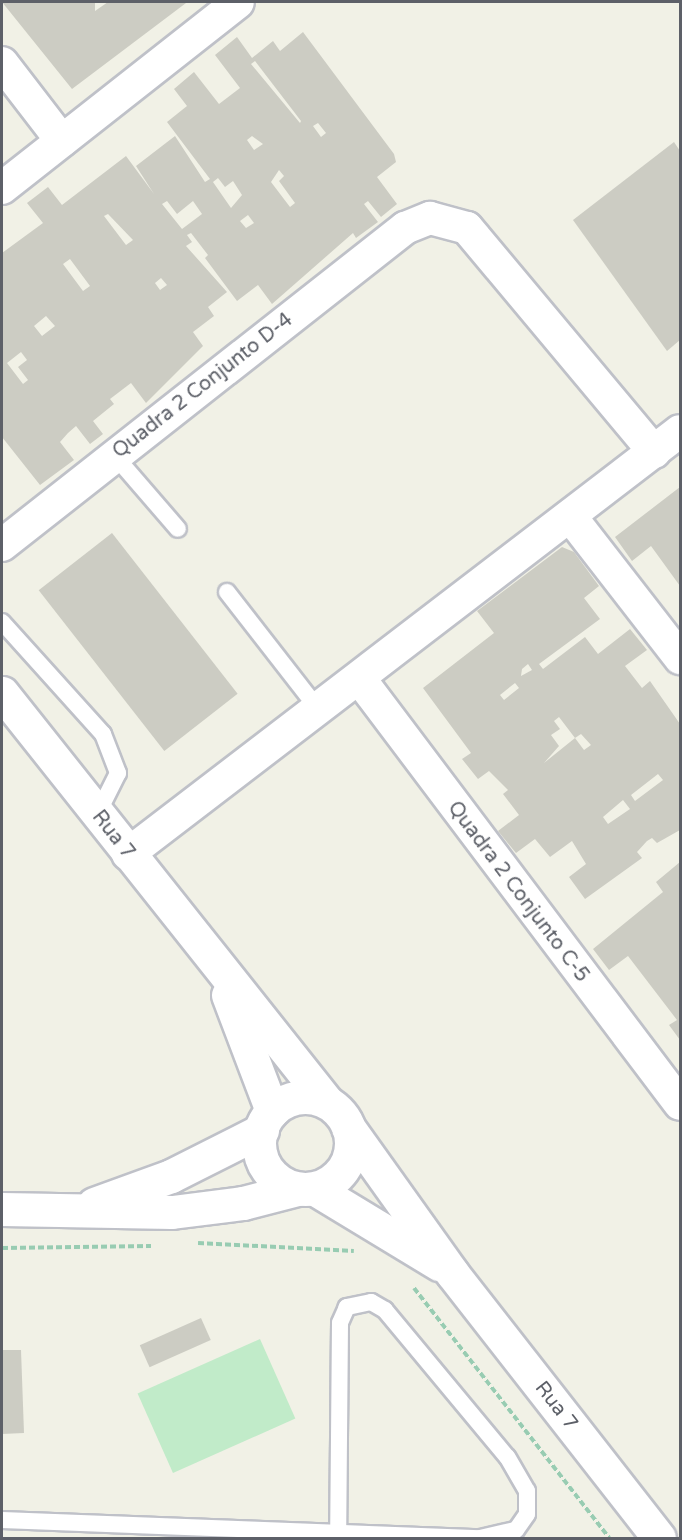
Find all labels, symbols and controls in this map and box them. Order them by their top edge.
street label: Quadra 2 Conjunto D-4 [108,308,298,464]
street label: Quadra 2 Conjunto C-5 [442,797,594,987]
street label: Rua 7 [86,806,140,864]
street label: Rua 7 [529,1377,583,1435]

